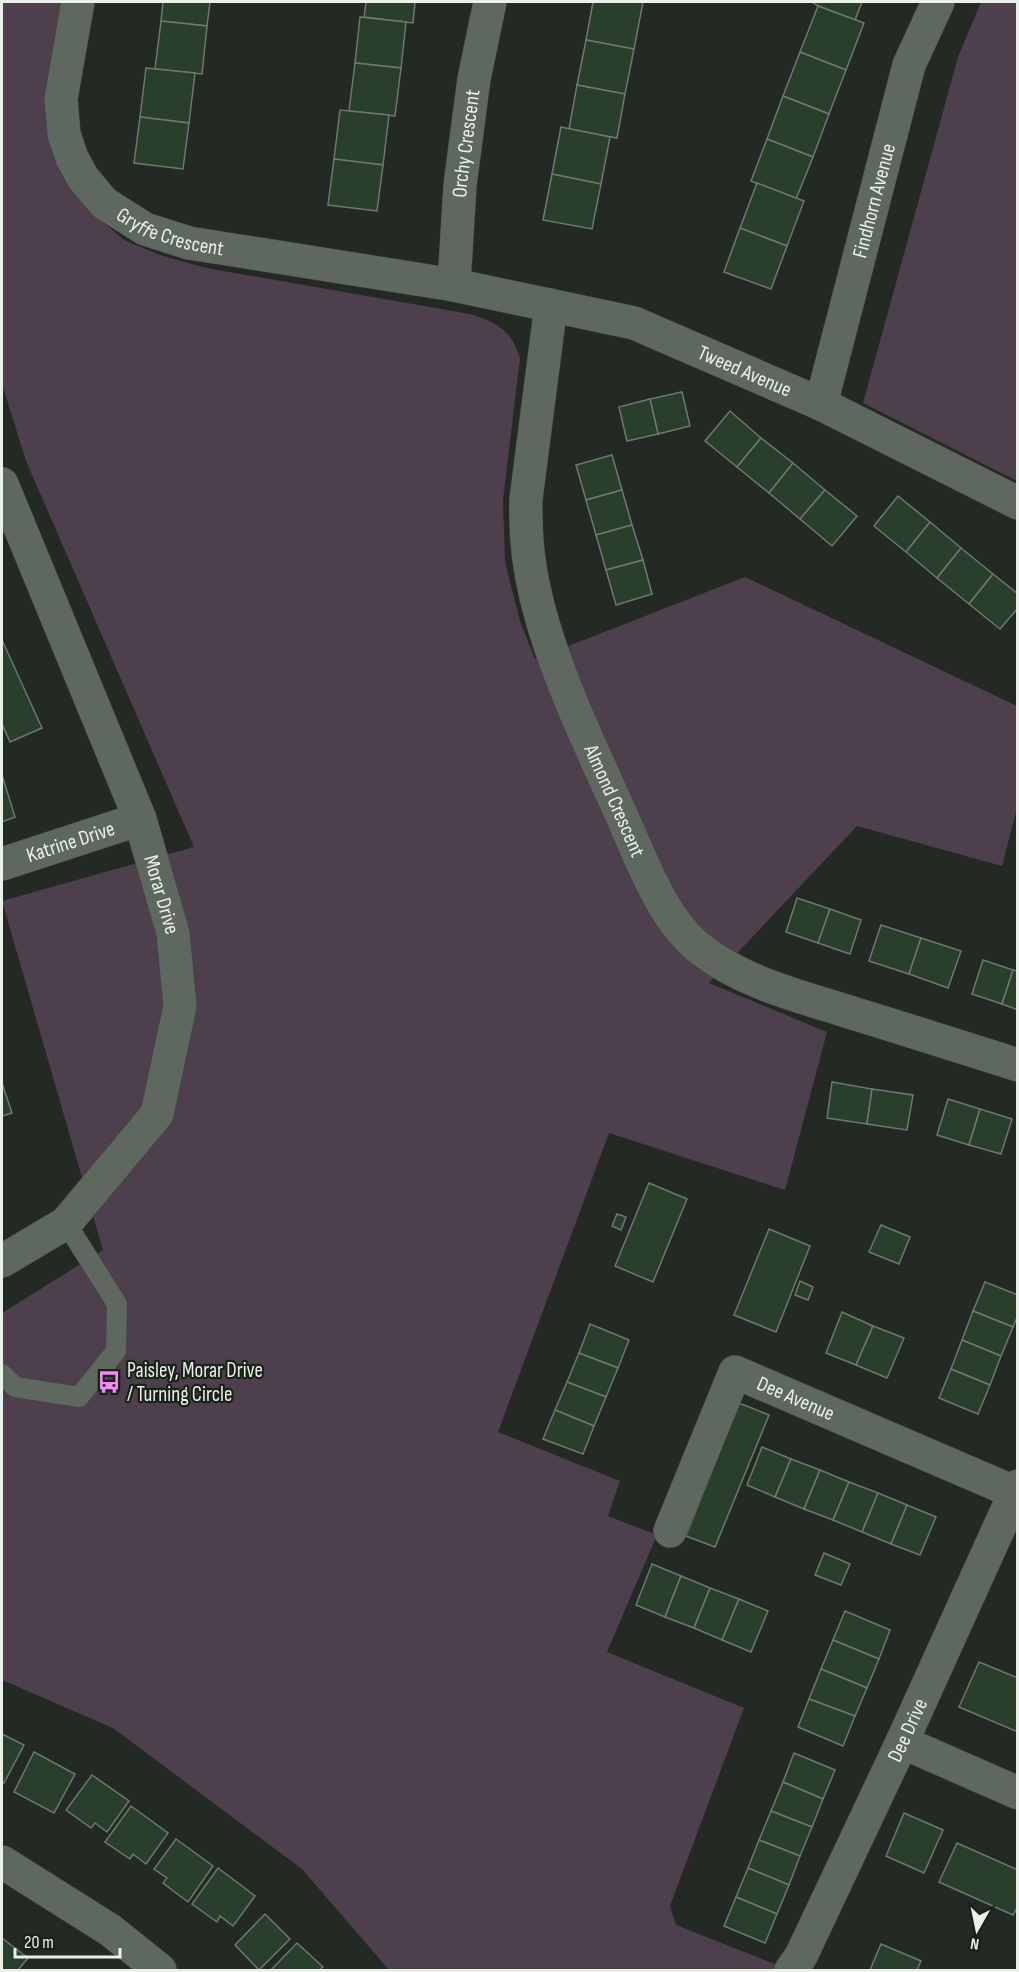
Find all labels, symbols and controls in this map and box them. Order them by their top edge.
street label: Orchy Crescent [447,88,485,198]
street label: Findhorn Avenue [847,141,901,261]
street label: Gryffe Crescent [112,202,226,261]
street label: Tweed Avenue [694,340,795,402]
street label: Almond Crescent [578,740,650,861]
street label: Katrine Drive [23,816,118,868]
street label: Morar Drive [139,852,185,937]
place label: Paisley, Morar Drive / Turning Circle [127,1358,263,1407]
bus stop icon: Paisley, Morar Drive / Turning Circle [96,1369,122,1395]
street label: Dee Avenue [753,1370,838,1426]
street label: Dee Drive [882,1694,933,1766]
north arrow [947,1900,1007,1960]
scale bar [15,1921,120,1959]
text: 20 m [24,1932,54,1953]
text: N [969,1933,981,1953]

